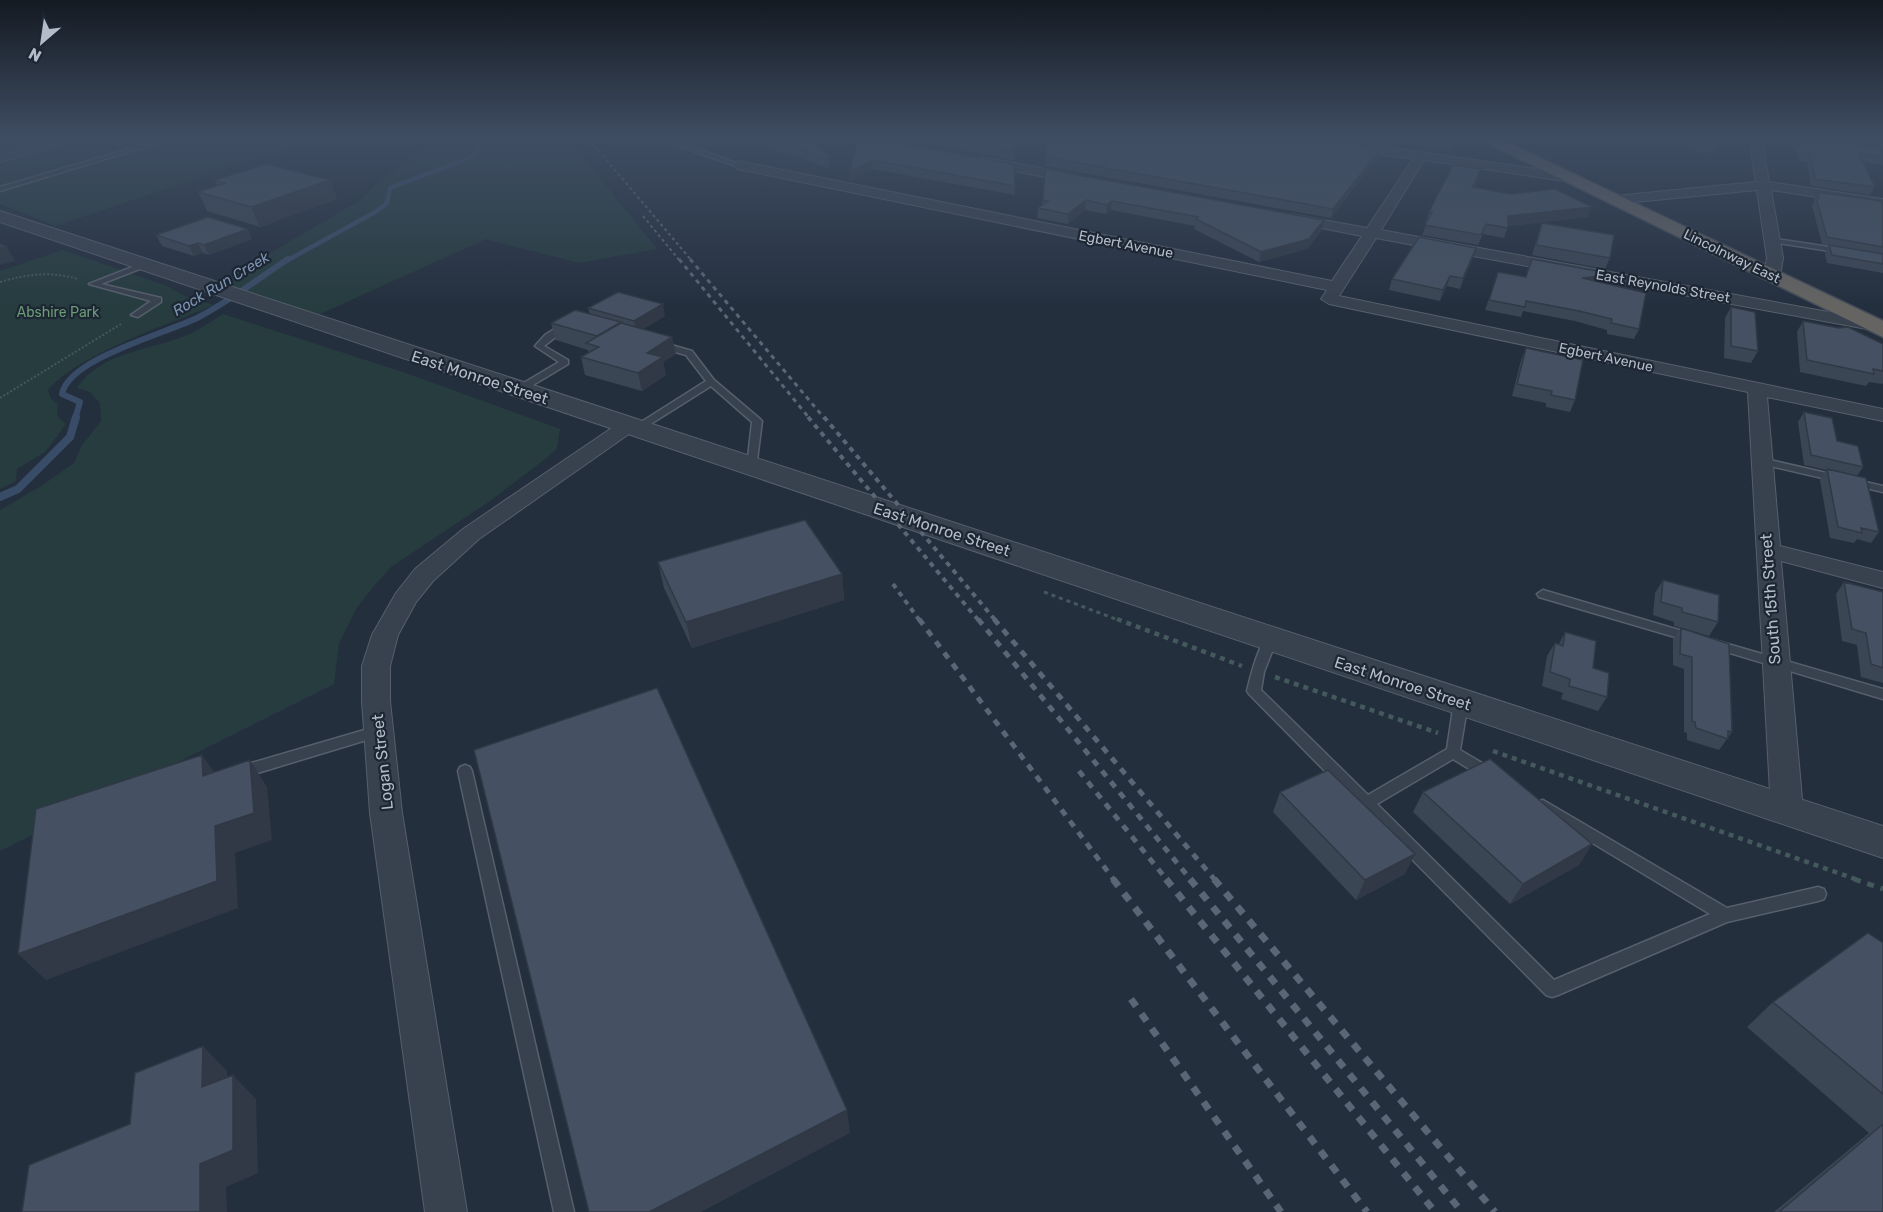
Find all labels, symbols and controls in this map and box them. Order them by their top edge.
north arrow [12,12,72,72]
text: N [25,44,45,66]
street label: Lincolnway East [1681,226,1783,287]
street label: Egbert Avenue [1077,227,1175,262]
water label: Rock Run Creek [169,248,273,320]
street label: East Reynolds Street [1595,266,1732,307]
park label: Abshire Park [17,304,100,321]
street label: Egbert Avenue [1557,339,1655,376]
street label: East Monroe Street [409,346,551,409]
street label: East Monroe Street [871,498,1013,561]
street label: South 15th Street [1756,533,1785,665]
street label: East Monroe Street [1332,652,1474,715]
street label: Logan Street [368,713,397,811]

